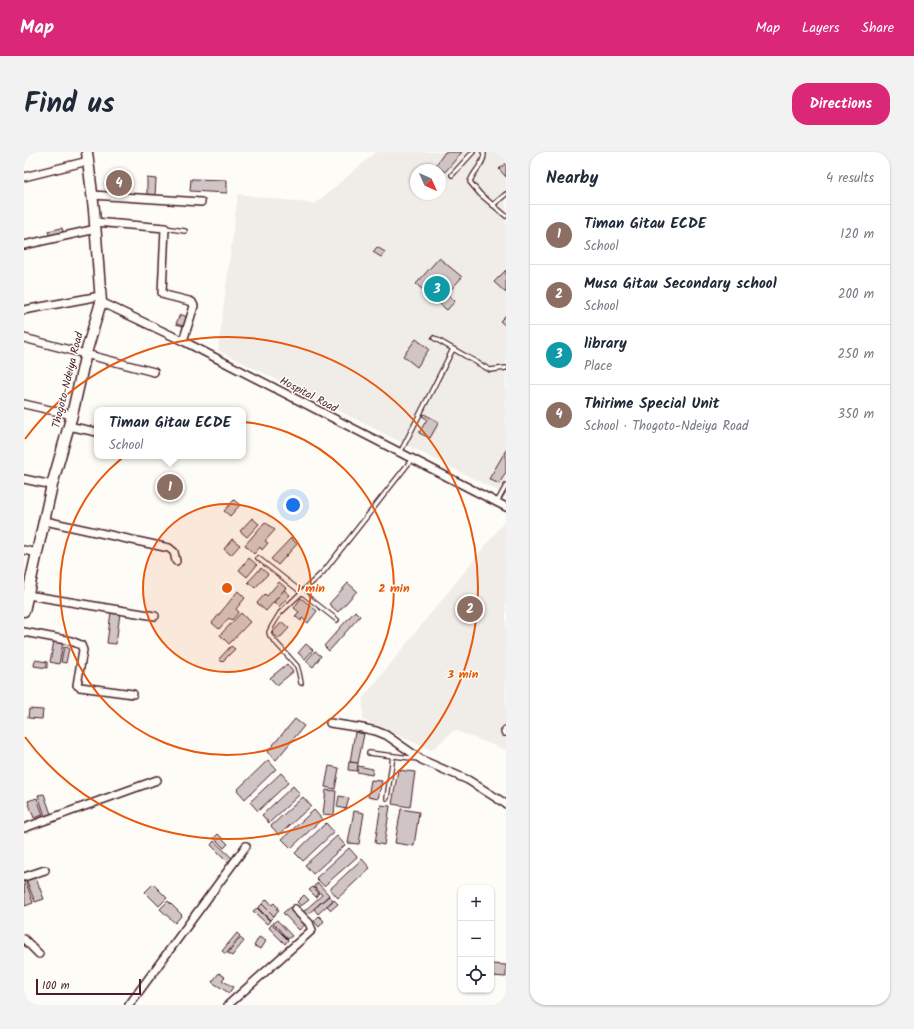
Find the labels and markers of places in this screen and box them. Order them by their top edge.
pin: 4 [106,168,132,198]
pin: 3 [424,274,450,304]
pin: 1 [157,472,183,502]
centre of rings [220,581,234,595]
pin: 2 [457,594,483,624]

